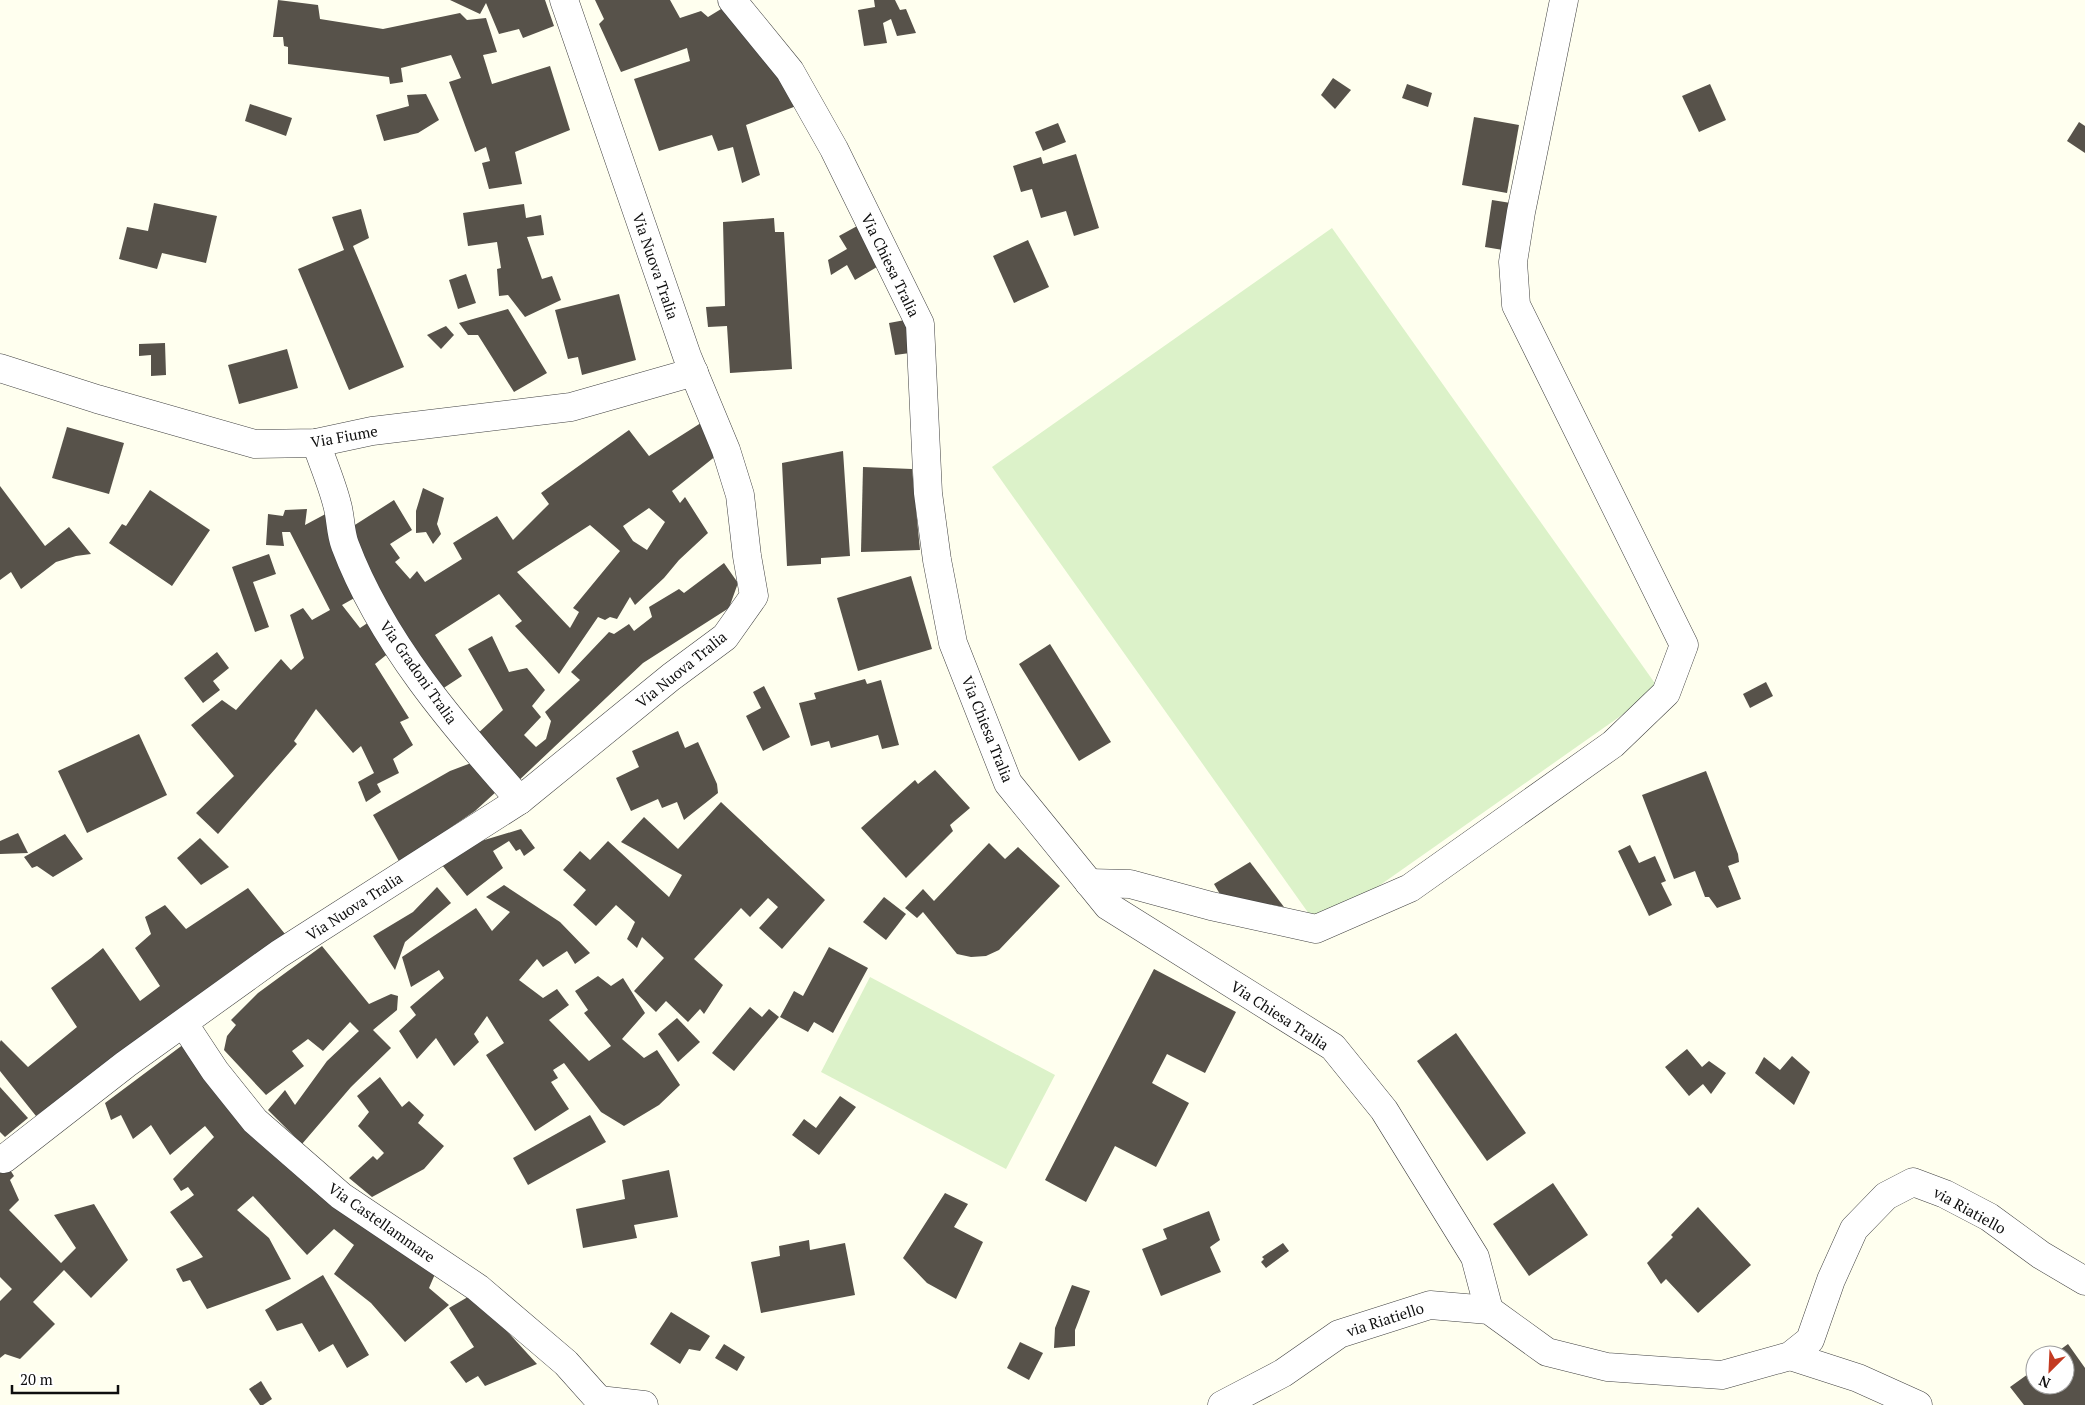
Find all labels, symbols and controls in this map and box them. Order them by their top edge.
street label: Via Nuova Tralia [628,210,684,322]
street label: Via Chiesa Tralia [857,210,925,321]
street label: Via Fiume [309,420,379,452]
street label: Via Gradoni Tralia [376,616,462,728]
street label: Via Nuova Tralia [631,626,731,712]
street label: Via Chiesa Tralia [958,673,1019,786]
street label: Via Nuova Tralia [302,867,406,945]
street label: Via Chiesa Tralia [1227,976,1333,1054]
street label: Via Castellammare [325,1178,439,1266]
street label: via Riatiello [1929,1181,2010,1238]
street label: via Riatiello [1343,1297,1426,1341]
north arrow [2025,1345,2075,1395]
scale bar [12,1362,119,1394]
text: 20 m [20,1369,53,1389]
text: N [2035,1371,2053,1393]

